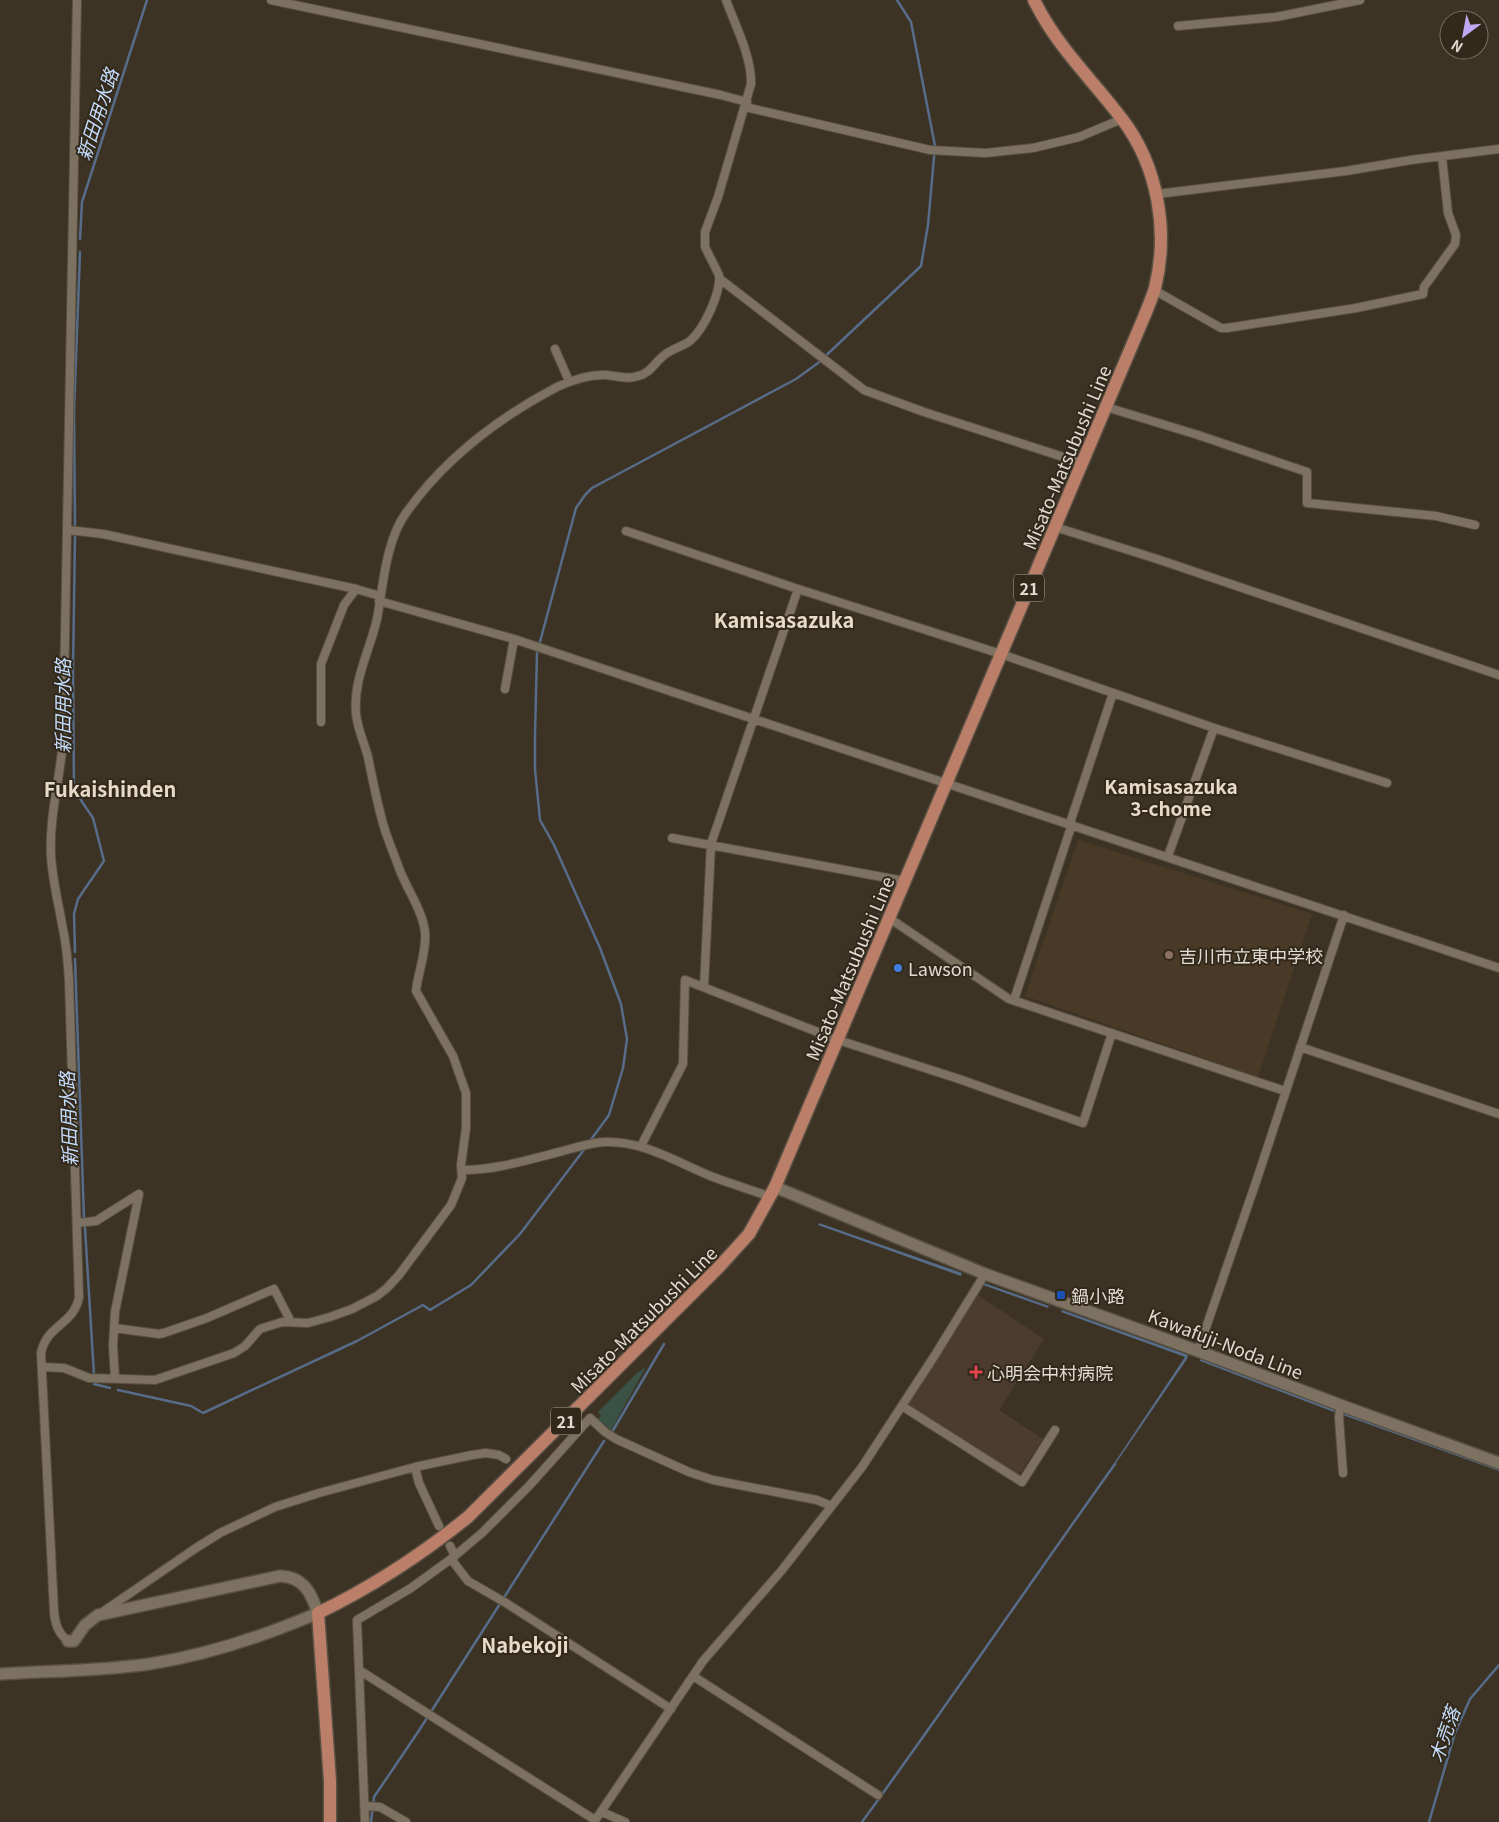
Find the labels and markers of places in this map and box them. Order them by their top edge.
place label: 吉川市立東中学校 [1179,942,1323,968]
marker: 吉川市立東中学校 [1163,949,1175,961]
place label: Lawson [908,955,973,981]
marker: Lawson [892,962,904,974]
place label: 鍋小路 [1071,1282,1125,1308]
marker: 鍋小路 [1055,1289,1067,1301]
place label: 心明会中村病院 [987,1359,1113,1385]
marker: 心明会中村病院 [969,1365,983,1379]

